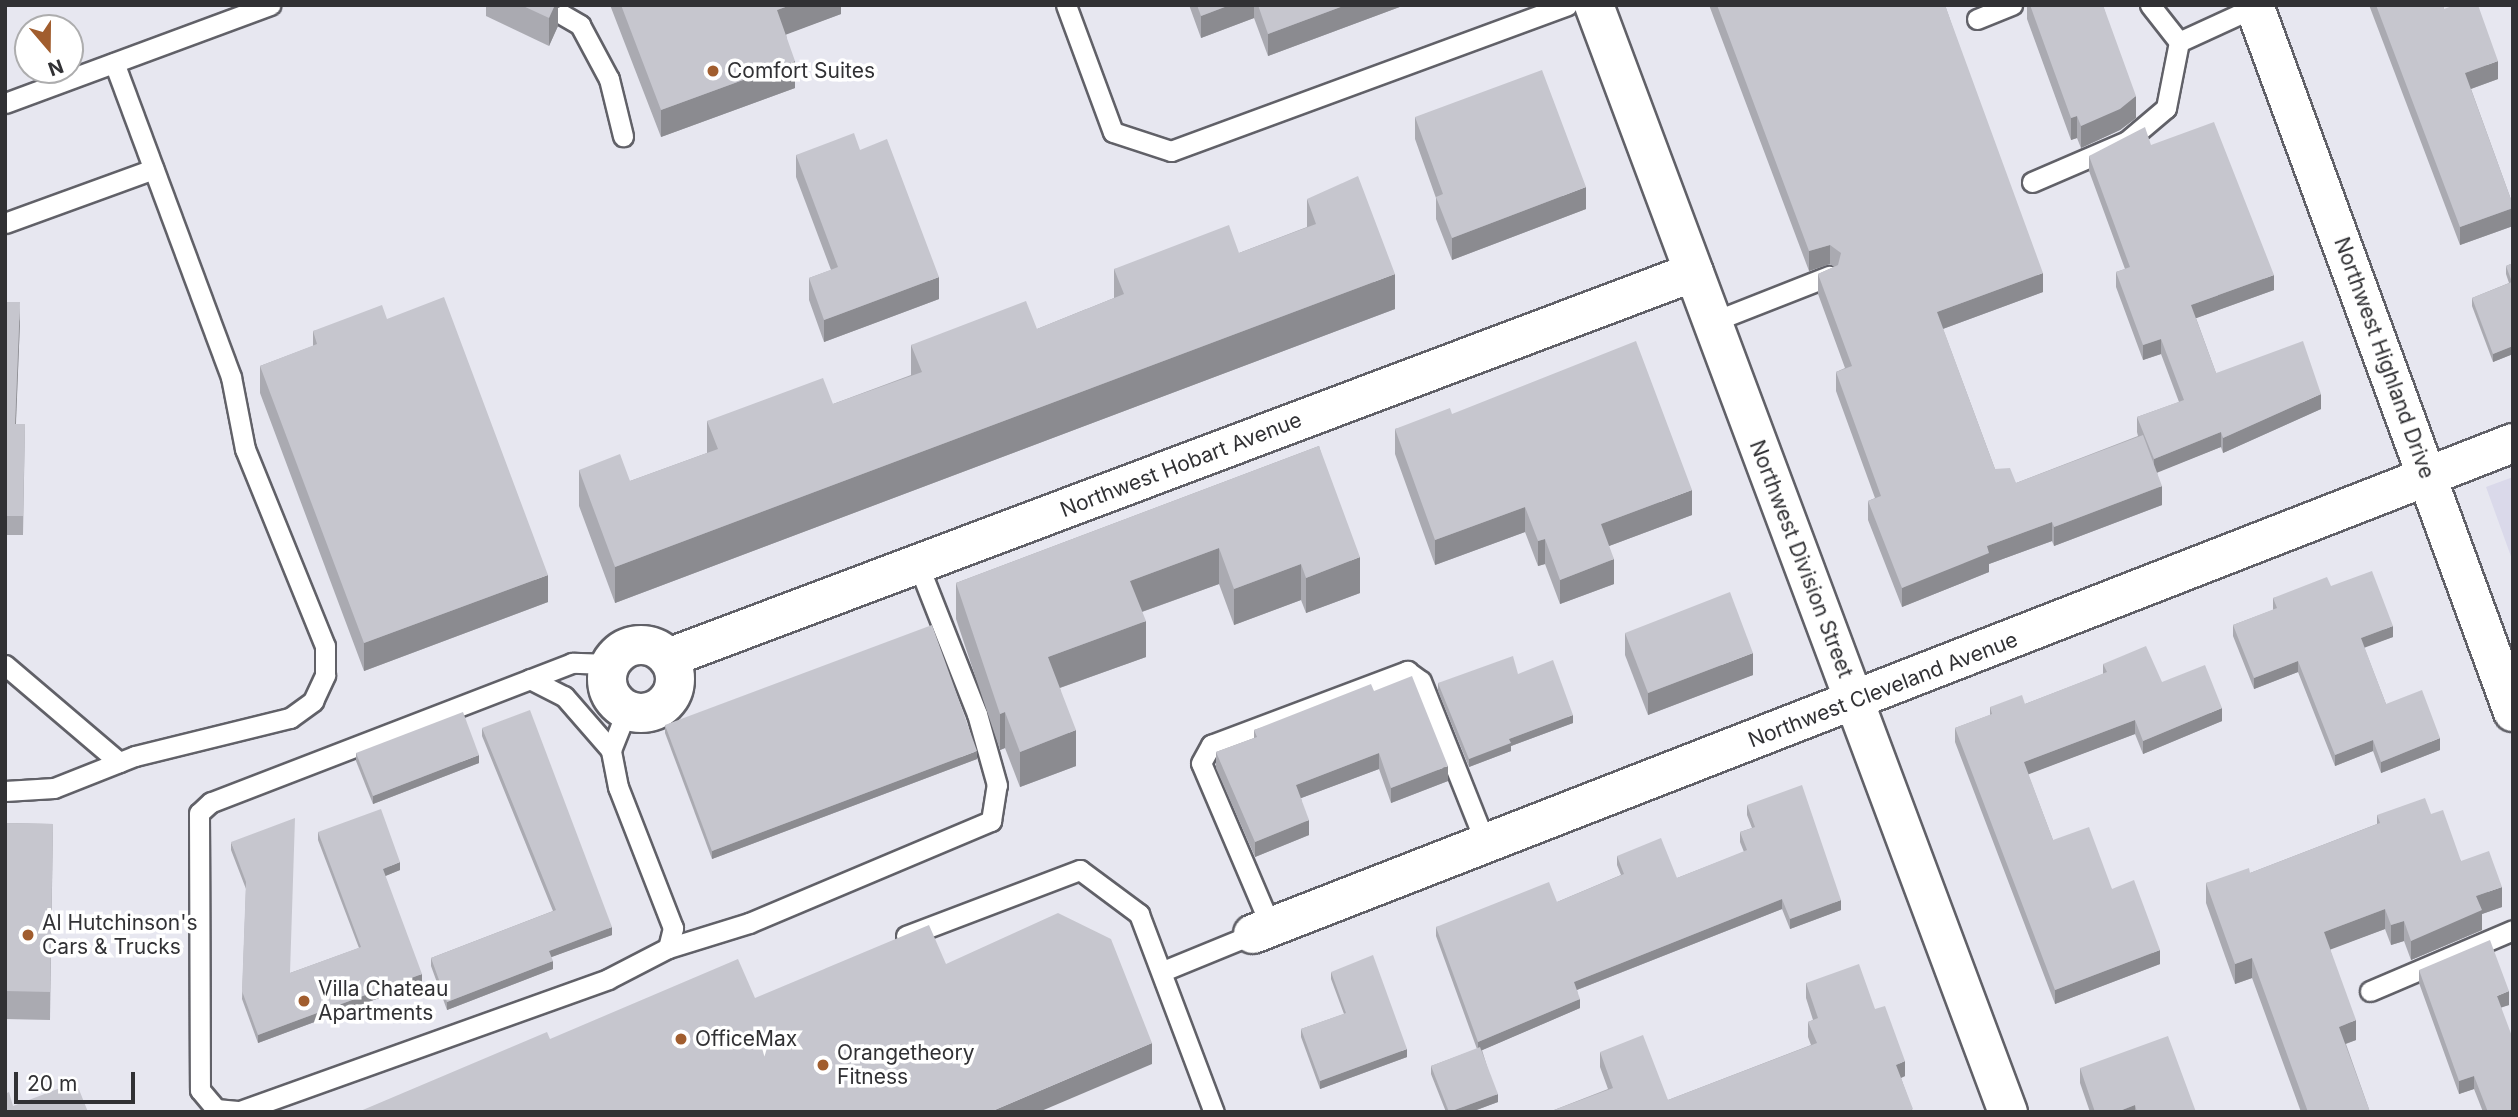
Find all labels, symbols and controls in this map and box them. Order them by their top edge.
north arrow [14,14,84,84]
text: N [45,54,66,81]
place label: Comfort Suites [727,58,875,84]
marker: Comfort Suites [705,63,721,79]
street label: Northwest Highland Drive [2329,234,2439,482]
street label: Northwest Hobart Avenue [1057,407,1305,523]
street label: Northwest Division Street [1744,437,1858,681]
street label: Northwest Cleveland Avenue [1745,627,2021,753]
place label: Al Hutchinson's Cars & Trucks [42,910,198,960]
marker: Al Hutchinson's Cars & Trucks [20,927,36,943]
place label: Villa Chateau Apartments [318,976,448,1026]
marker: Villa Chateau Apartments [296,993,312,1009]
place label: OfficeMax [695,1026,797,1052]
marker: OfficeMax [673,1031,689,1047]
place label: Orangetheory Fitness [837,1040,974,1090]
marker: Orangetheory Fitness [815,1057,831,1073]
scale bar [18,1058,138,1102]
text: 20 m [27,1071,77,1096]

